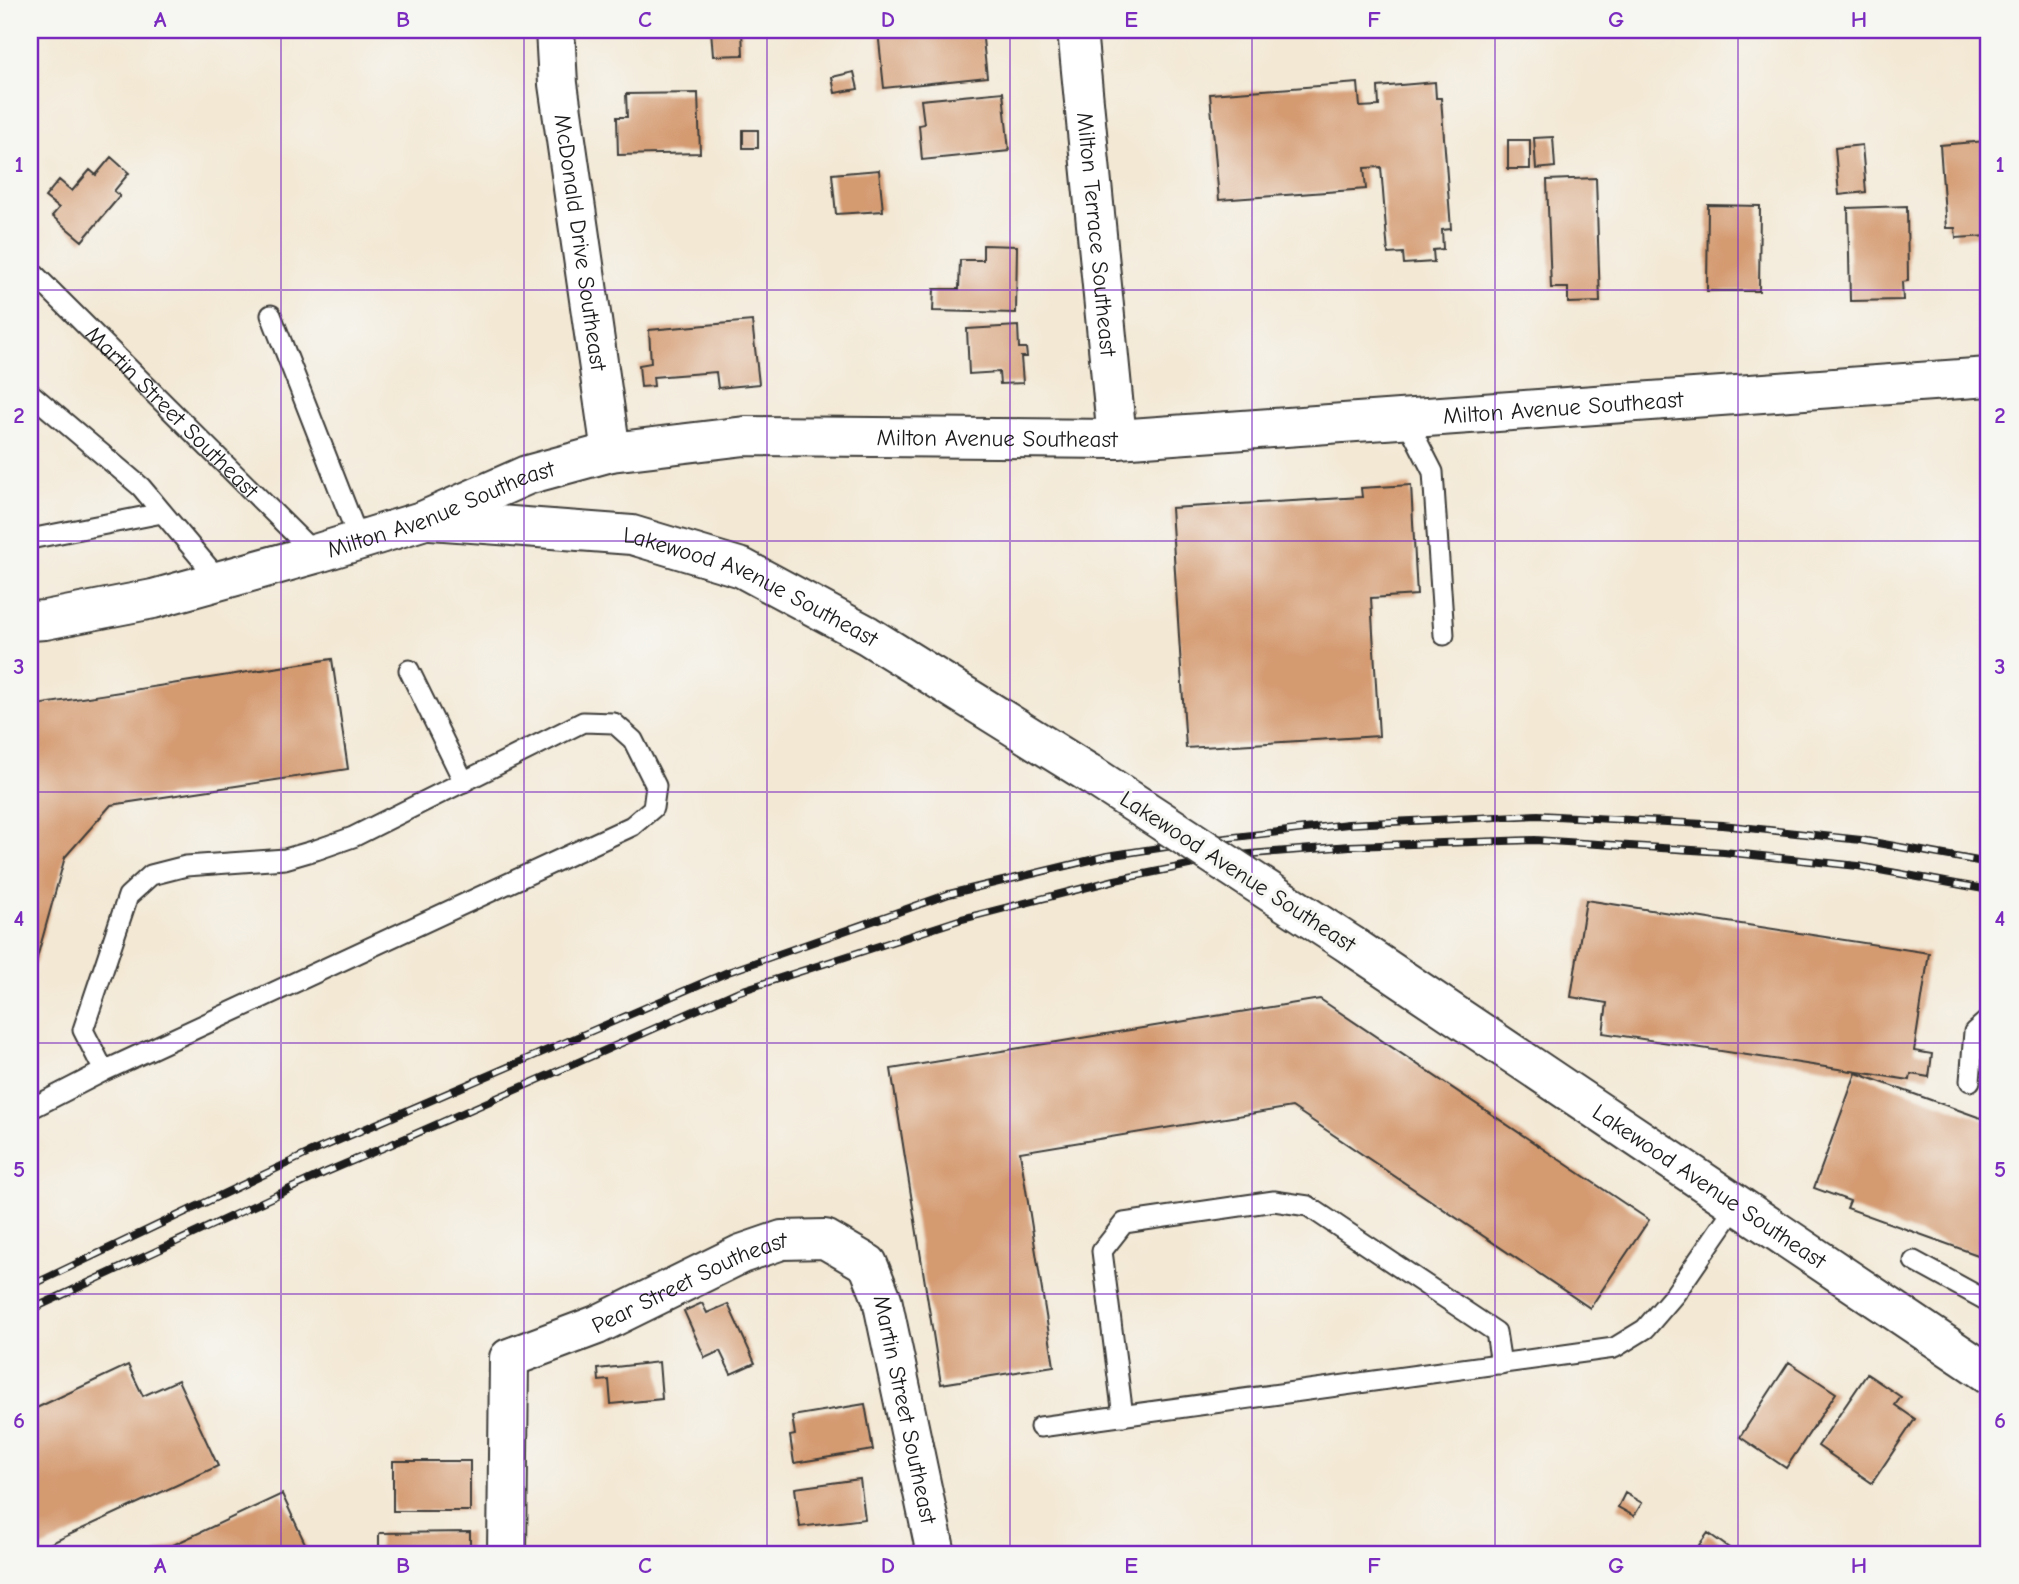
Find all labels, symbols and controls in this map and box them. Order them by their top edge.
text: A [154,6,167,33]
text: B [396,6,410,33]
text: C [638,6,652,33]
text: D [881,6,895,33]
text: E [1124,6,1138,33]
text: F [1367,6,1381,33]
text: G [1608,6,1624,33]
text: H [1851,6,1867,33]
street label: Milton Terrace Southeast [1071,111,1122,359]
street label: McDonald Drive Southeast [548,112,612,374]
text: 1 [14,151,24,178]
text: 1 [1995,151,2005,178]
street label: Martin Street Southeast [80,320,265,505]
street label: Milton Avenue Southeast [1442,386,1686,430]
text: 2 [13,402,25,429]
text: 2 [1994,402,2006,429]
street label: Milton Avenue Southeast [877,424,1119,453]
street label: Milton Avenue Southeast [324,455,559,563]
street label: Lakewood Avenue Southeast [623,521,884,653]
text: 3 [13,653,25,680]
text: 3 [1994,653,2006,680]
street label: Lakewood Avenue Southeast [1115,785,1362,959]
text: 4 [14,905,25,932]
text: 4 [1995,905,2006,932]
street label: Lakewood Avenue Southeast [1587,1098,1832,1275]
text: 5 [13,1156,25,1183]
text: 5 [1994,1156,2006,1183]
street label: Pear Street Southeast [587,1227,788,1339]
street label: Martin Street Southeast [868,1293,942,1527]
text: 6 [13,1407,25,1434]
text: 6 [1994,1407,2006,1434]
text: A [154,1552,167,1579]
text: B [396,1552,410,1579]
text: C [638,1552,652,1579]
text: D [881,1552,895,1579]
text: E [1124,1552,1138,1579]
text: F [1367,1552,1381,1579]
text: G [1608,1552,1624,1579]
text: H [1851,1552,1867,1579]

